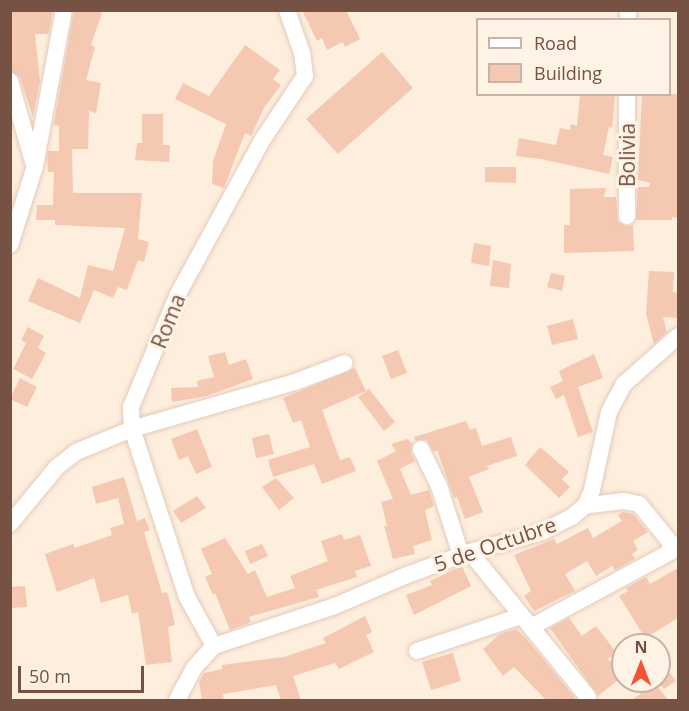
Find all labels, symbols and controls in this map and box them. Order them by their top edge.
legend [476,18,671,96]
text: Road [534,31,577,55]
text: Building [534,61,602,85]
street label: Bolivia [614,123,640,187]
street label: Roma [146,290,190,352]
street label: 5 de Octubre [431,511,559,577]
north arrow [611,633,671,693]
text: N [634,636,648,658]
scale bar [21,654,147,692]
text: 50 m [29,664,71,688]

